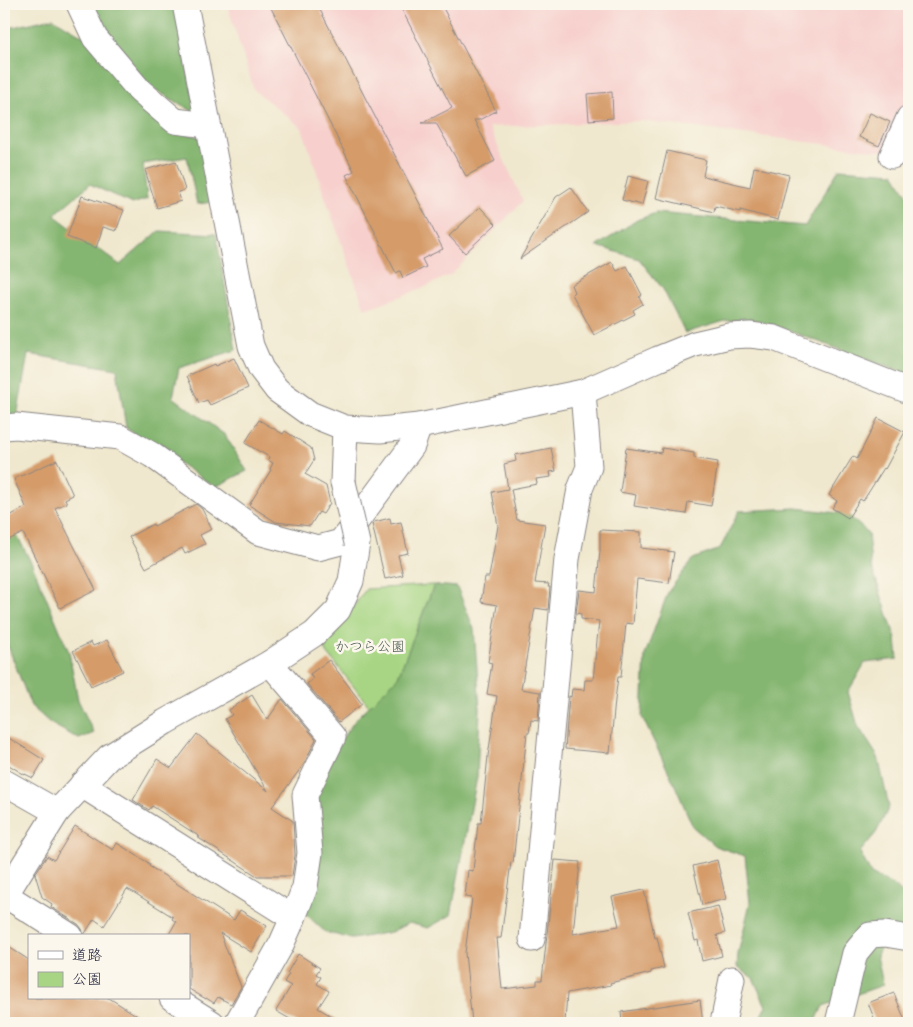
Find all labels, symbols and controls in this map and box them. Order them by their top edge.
park label: かつら公園 [335,637,405,655]
legend [28,934,190,1000]
text: 道路 [72,945,102,965]
text: 公園 [72,969,102,989]

